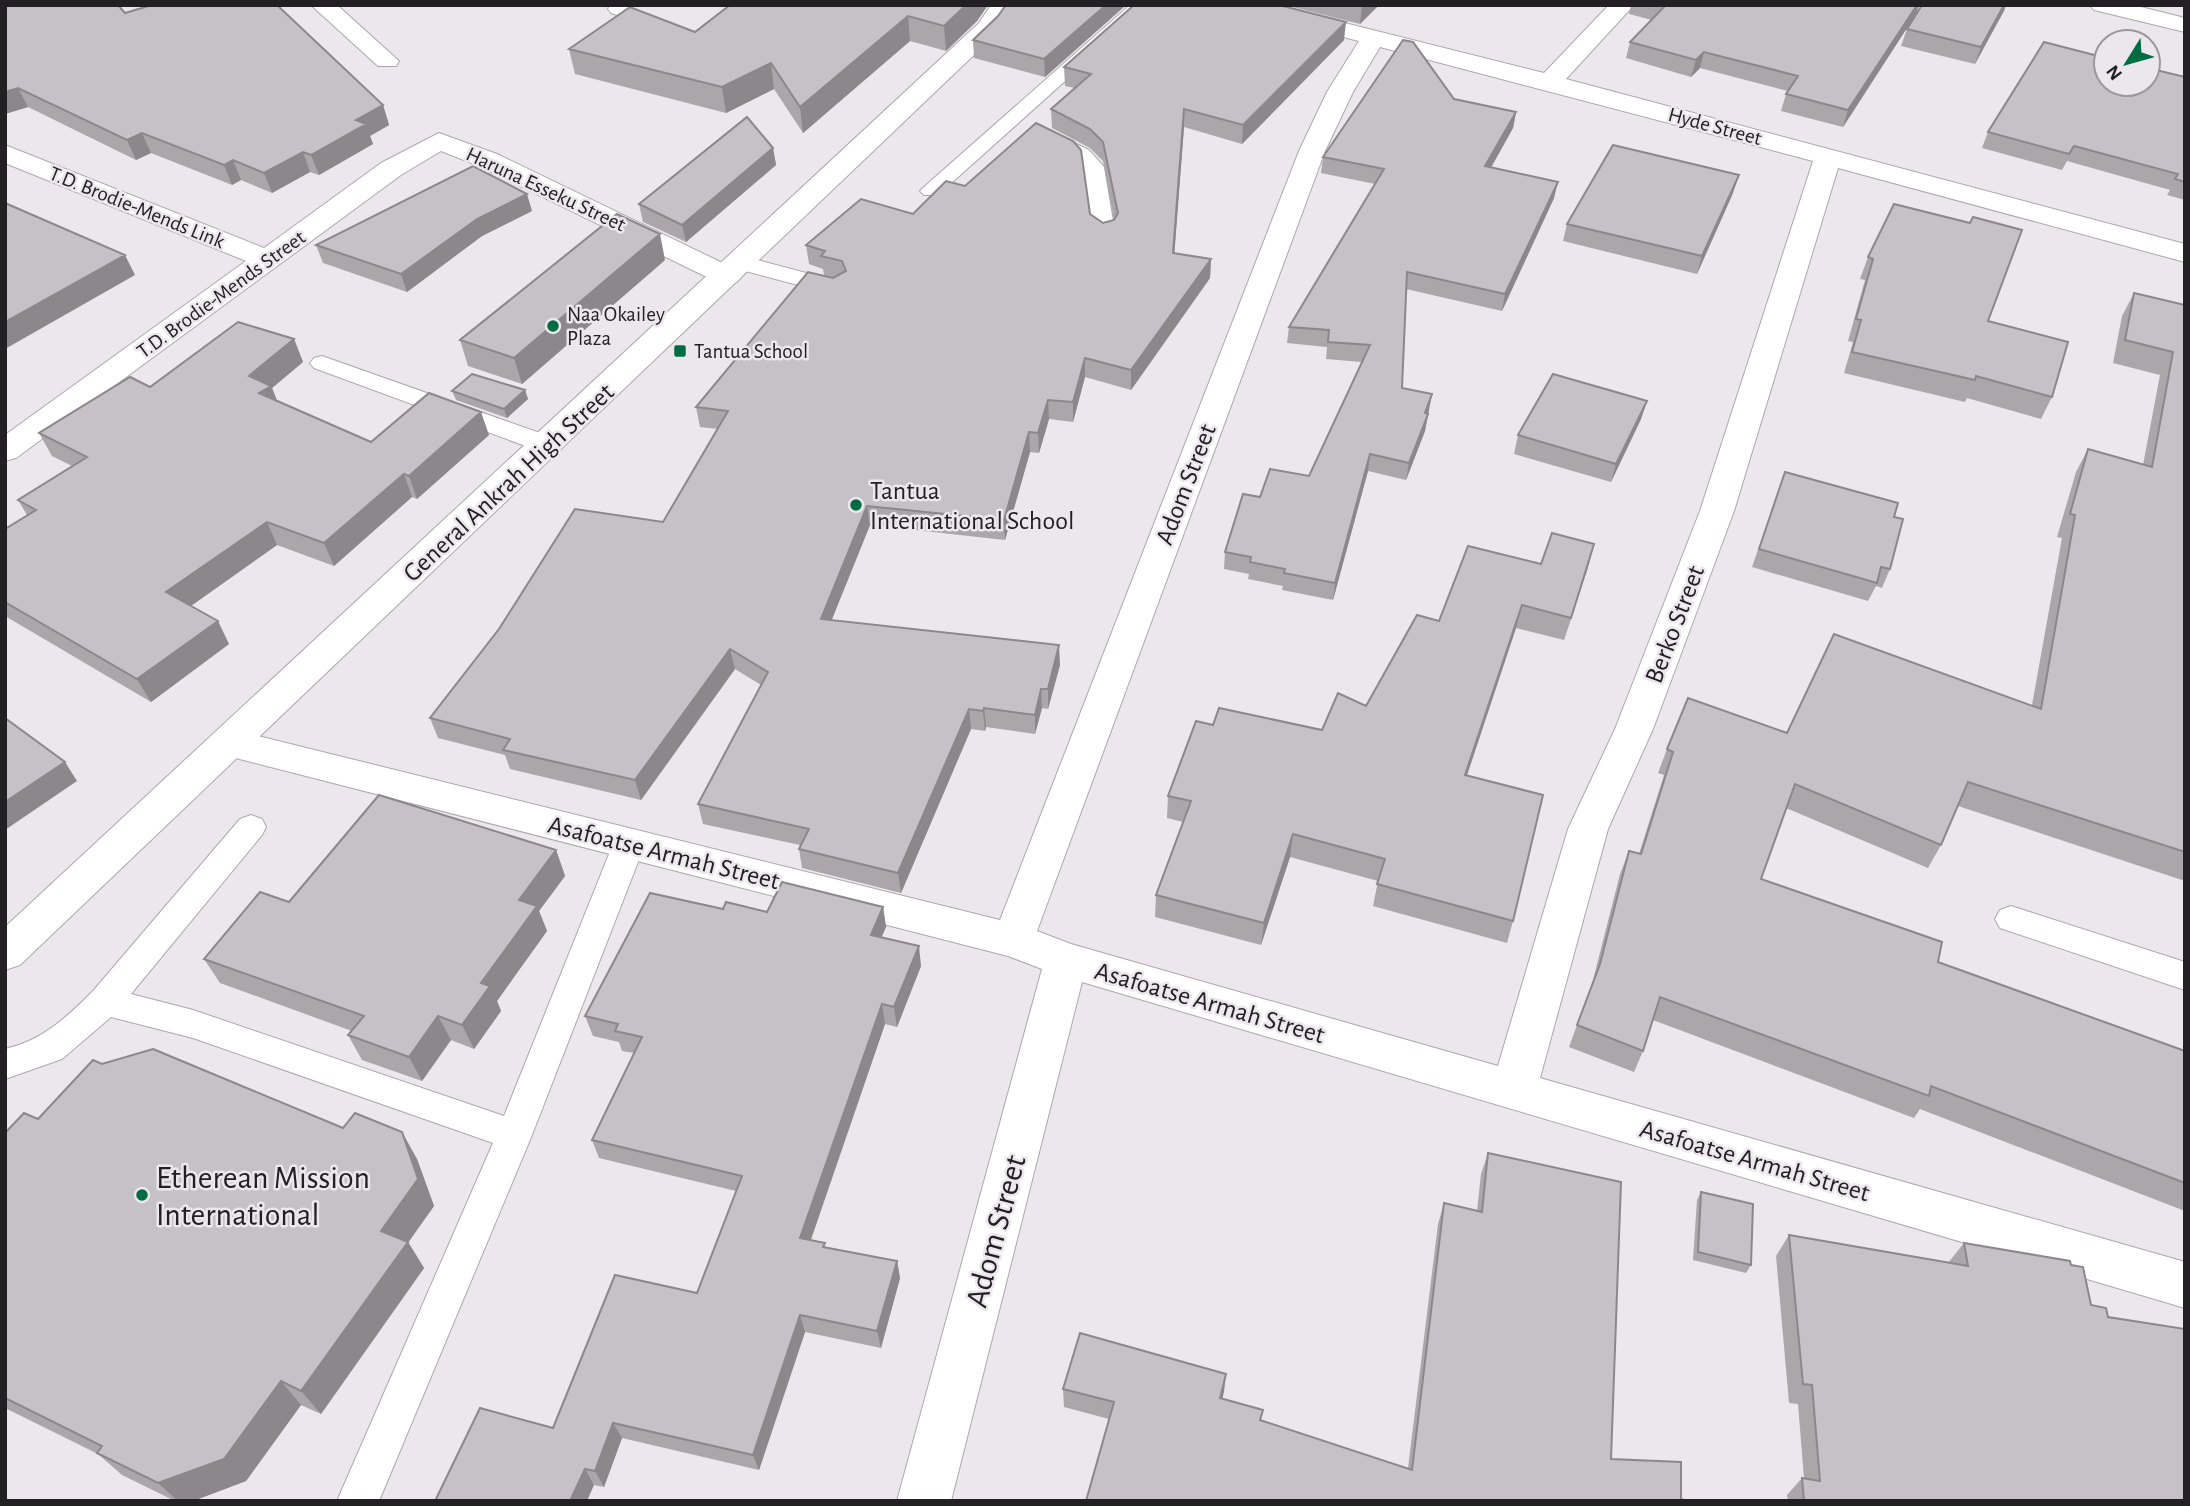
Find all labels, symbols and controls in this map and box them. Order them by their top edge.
north arrow [2092,28,2162,98]
text: N [2103,61,2126,83]
street label: Hyde Street [1666,104,1764,149]
street label: Haruna Esseku Street [463,143,629,236]
street label: T.D. Brodie-Mends Link [46,163,228,252]
street label: T.D. Brodie-Mends Street [133,226,309,362]
place label: Naa Okailey Plaza [567,304,665,349]
marker: Naa Okailey Plaza [545,318,561,334]
place label: Tantua School [694,341,808,362]
marker: Tantua School [672,343,688,359]
street label: General Ankrah High Street [398,379,619,587]
street label: Adom Street [1151,420,1221,548]
place label: Tantua International School [870,478,1074,534]
marker: Tantua International School [848,497,864,513]
street label: Berko Street [1641,562,1709,687]
street label: Asafoatse Armah Street [545,812,782,894]
street label: Asafoatse Armah Street [1092,958,1328,1048]
street label: Asafoatse Armah Street [1637,1116,1873,1206]
street label: Adom Street [960,1152,1032,1311]
place label: Etherean Mission International [156,1162,370,1231]
marker: Etherean Mission International [134,1187,150,1203]

